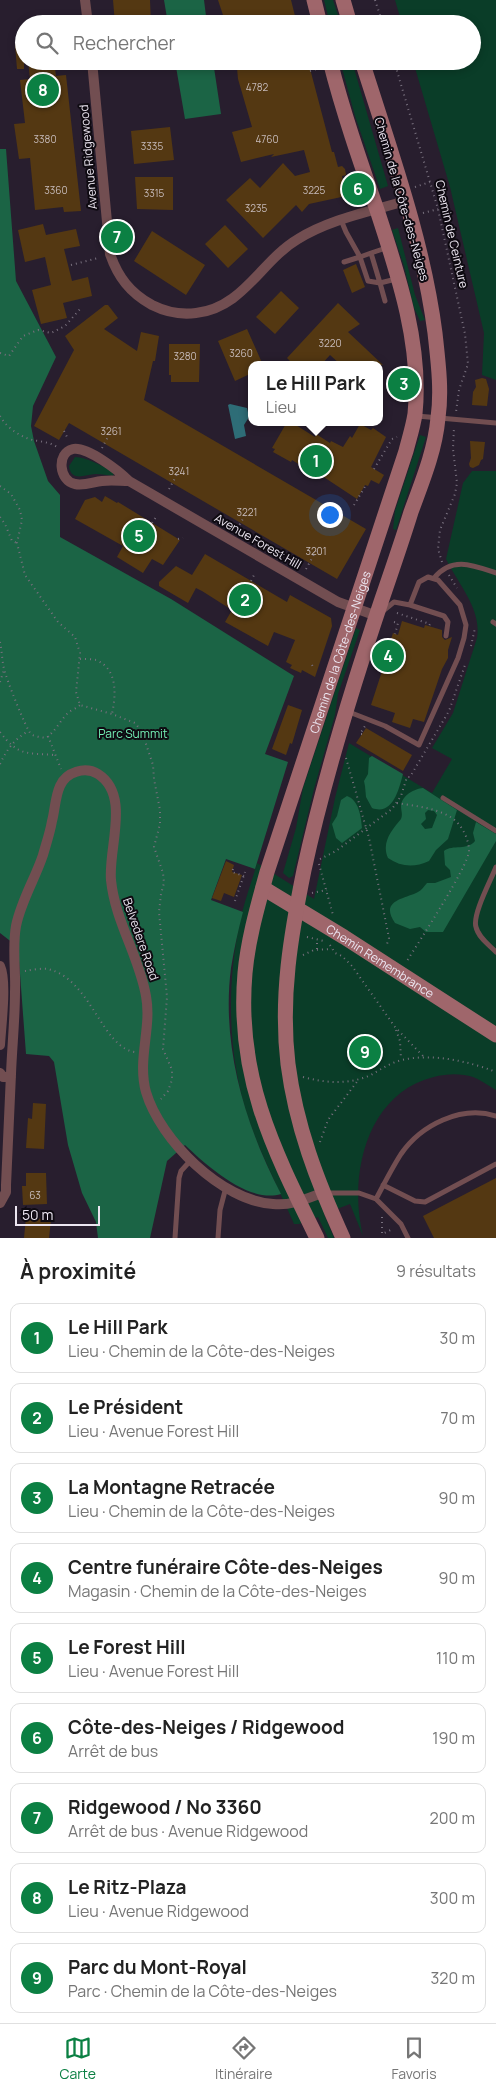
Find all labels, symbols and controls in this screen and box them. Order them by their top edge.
search box [15,15,481,70]
icon: search [33,29,61,57]
text: Rechercher [73,30,175,56]
pin: 8 [27,71,59,109]
house number: 4782 [246,80,269,94]
street label: Avenue Ridgewood [75,104,101,210]
street label: Chemin de la Côte-des-Neiges [370,115,434,283]
house number: 3380 [34,132,56,146]
house number: 4760 [255,132,279,146]
house number: 3335 [141,139,163,153]
pin: 6 [342,170,374,208]
street label: Chemin de Ceinture [431,178,473,290]
house number: 3360 [44,183,68,197]
house number: 3225 [303,183,326,197]
house number: 3315 [144,186,165,200]
house number: 3235 [245,201,267,215]
pin: 7 [101,218,133,256]
house number: 3220 [318,336,342,350]
house number: 3260 [229,346,253,360]
house number: 3280 [173,349,197,363]
popup [248,361,383,426]
pin: 3 [388,365,420,403]
text: Le Hill Park [266,370,365,396]
text: Lieu [266,396,297,418]
house number: 3261 [100,424,122,438]
pin: 1 [300,442,332,480]
house number: 3241 [169,464,189,478]
your location [317,502,343,528]
house number: 3221 [237,505,257,519]
street label: Avenue Forest Hill [211,509,305,573]
pin: 5 [123,517,155,555]
house number: 3201 [305,544,327,558]
street label: Chemin de la Côte-des-Neiges [305,569,374,735]
pin: 2 [229,581,261,619]
pin: 4 [372,637,404,675]
park label: Parc Summit [98,725,168,742]
street label: Belvedere Road [119,895,163,983]
street label: Chemin Remembrance [323,920,438,1002]
pin: 9 [349,1033,381,1071]
house number: 63 [29,1188,41,1202]
scale bar [15,1203,100,1226]
text: 50 m [22,1205,53,1224]
text: À proximité [20,1257,136,1285]
text: 9 résultats [396,1260,476,1282]
text: Le Hill Park [68,1314,168,1340]
text: 1 [33,1327,41,1349]
text: 30 m [440,1327,475,1349]
text: Lieu · Chemin de la Côte-des-Neiges [68,1340,335,1362]
text: Le Président [68,1394,183,1420]
text: 2 [32,1407,42,1429]
text: 70 m [440,1407,475,1429]
text: Lieu · Avenue Forest Hill [68,1420,239,1442]
text: La Montagne Retracée [68,1474,275,1500]
text: 3 [32,1487,42,1509]
text: 90 m [439,1487,475,1509]
text: Lieu · Chemin de la Côte-des-Neiges [68,1500,335,1522]
text: Centre funéraire Côte-des-Neiges [68,1554,383,1580]
text: 4 [32,1567,42,1589]
text: 90 m [439,1567,475,1589]
text: Magasin · Chemin de la Côte-des-Neiges [68,1580,367,1602]
text: Le Forest Hill [68,1634,186,1660]
text: 5 [32,1647,42,1669]
text: 110 m [436,1647,475,1669]
text: Lieu · Avenue Forest Hill [68,1660,239,1682]
text: Côte-des-Neiges / Ridgewood [68,1714,344,1740]
text: 6 [32,1727,42,1749]
text: 190 m [432,1727,475,1749]
text: Arrêt de bus [68,1740,158,1762]
text: Ridgewood / No 3360 [68,1794,262,1820]
text: 7 [33,1807,41,1829]
text: 200 m [430,1807,475,1829]
text: Arrêt de bus · Avenue Ridgewood [68,1820,308,1842]
text: Le Ritz-Plaza [68,1874,187,1900]
text: 8 [32,1887,42,1909]
text: 300 m [430,1887,475,1909]
text: Lieu · Avenue Ridgewood [68,1900,249,1922]
text: Parc du Mont-Royal [68,1954,247,1980]
text: 9 [32,1967,42,1989]
text: 320 m [431,1967,475,1989]
text: Parc · Chemin de la Côte-des-Neiges [68,1980,337,2002]
tab: Carte [60,2034,96,2083]
tab: Itinéraire [215,2034,272,2083]
tab: Favoris [391,2034,436,2083]

